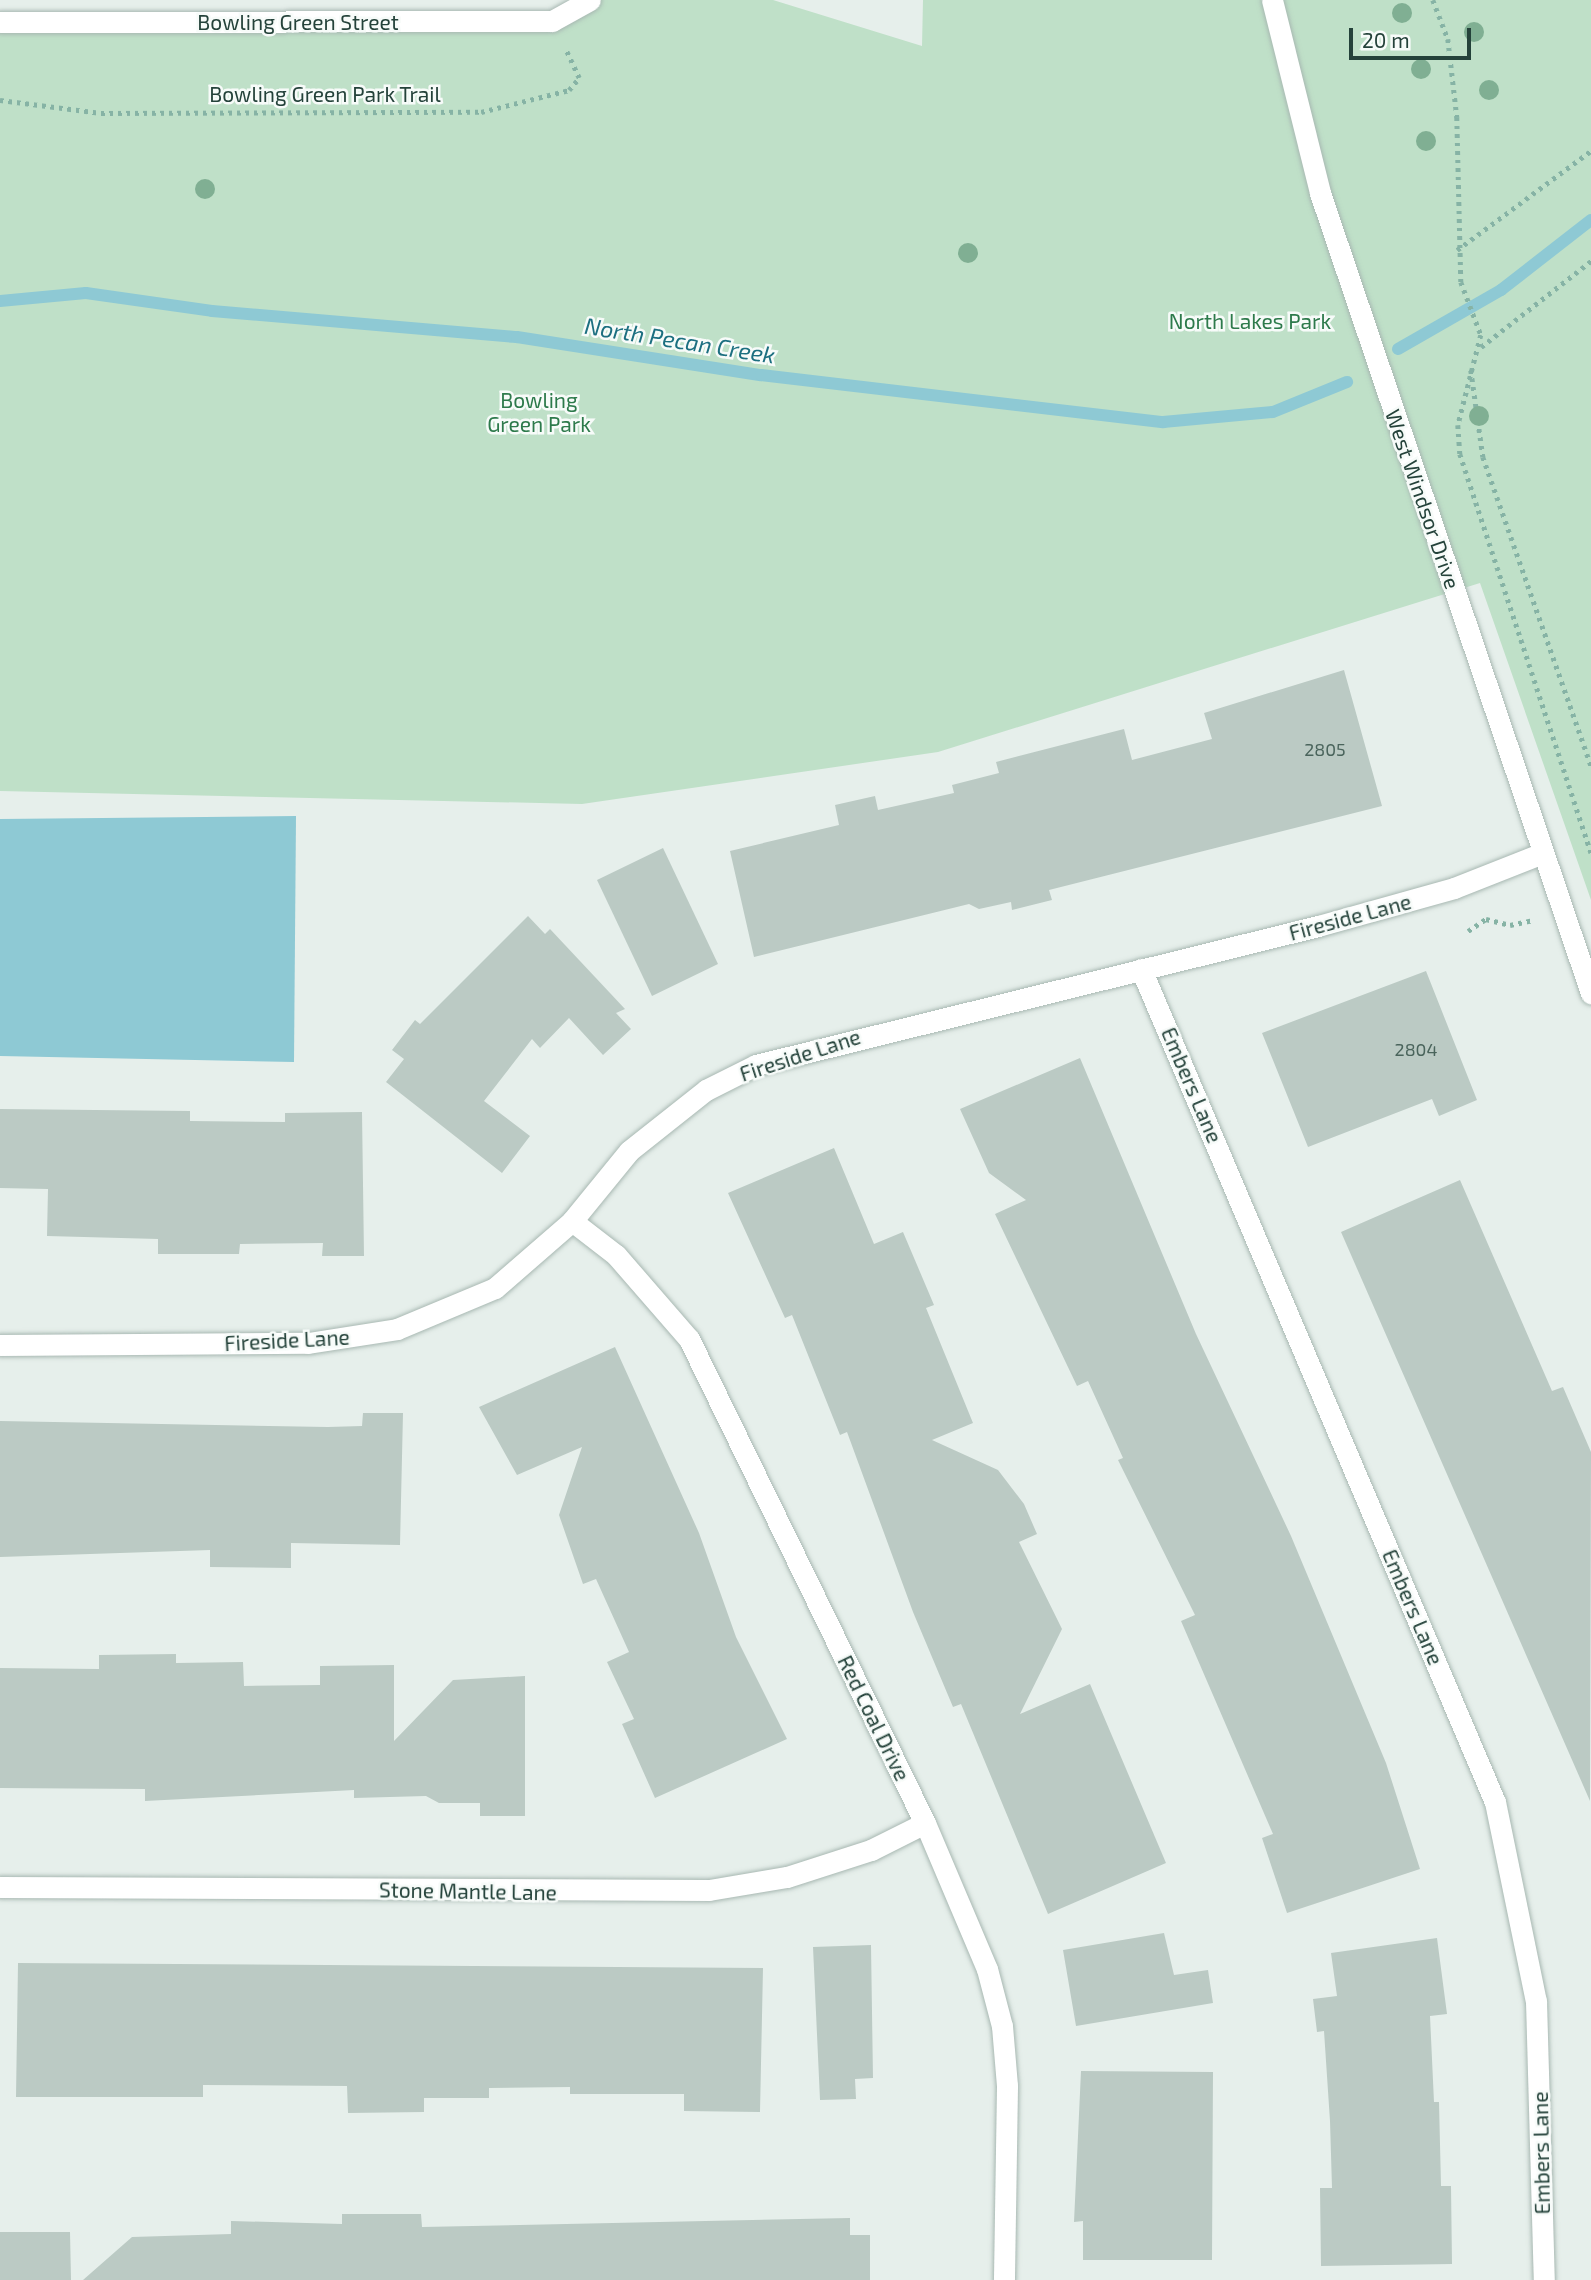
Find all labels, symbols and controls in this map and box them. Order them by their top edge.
street label: Bowling Green Street [197,9,399,35]
scale bar [1353,14,1476,58]
text: 20 m [1362,27,1410,52]
street label: Bowling Green Park Trail [209,81,441,107]
park label: North Lakes Park [1169,308,1331,334]
water label: North Pecan Creek [583,311,777,369]
park label: Bowling Green Park [487,387,591,437]
street label: West Windsor Drive [1380,406,1466,592]
house number: 2805 [1304,738,1346,760]
street label: Fireside Lane [1286,889,1414,945]
street label: Embers Lane [1156,1023,1228,1147]
street label: Fireside Lane [736,1024,864,1086]
house number: 2804 [1395,1038,1437,1060]
street label: Fireside Lane [224,1324,350,1356]
street label: Embers Lane [1377,1545,1449,1669]
street label: Red Coal Drive [833,1651,915,1785]
street label: Stone Mantle Lane [379,1877,557,1905]
street label: Embers Lane [1527,2091,1555,2215]

